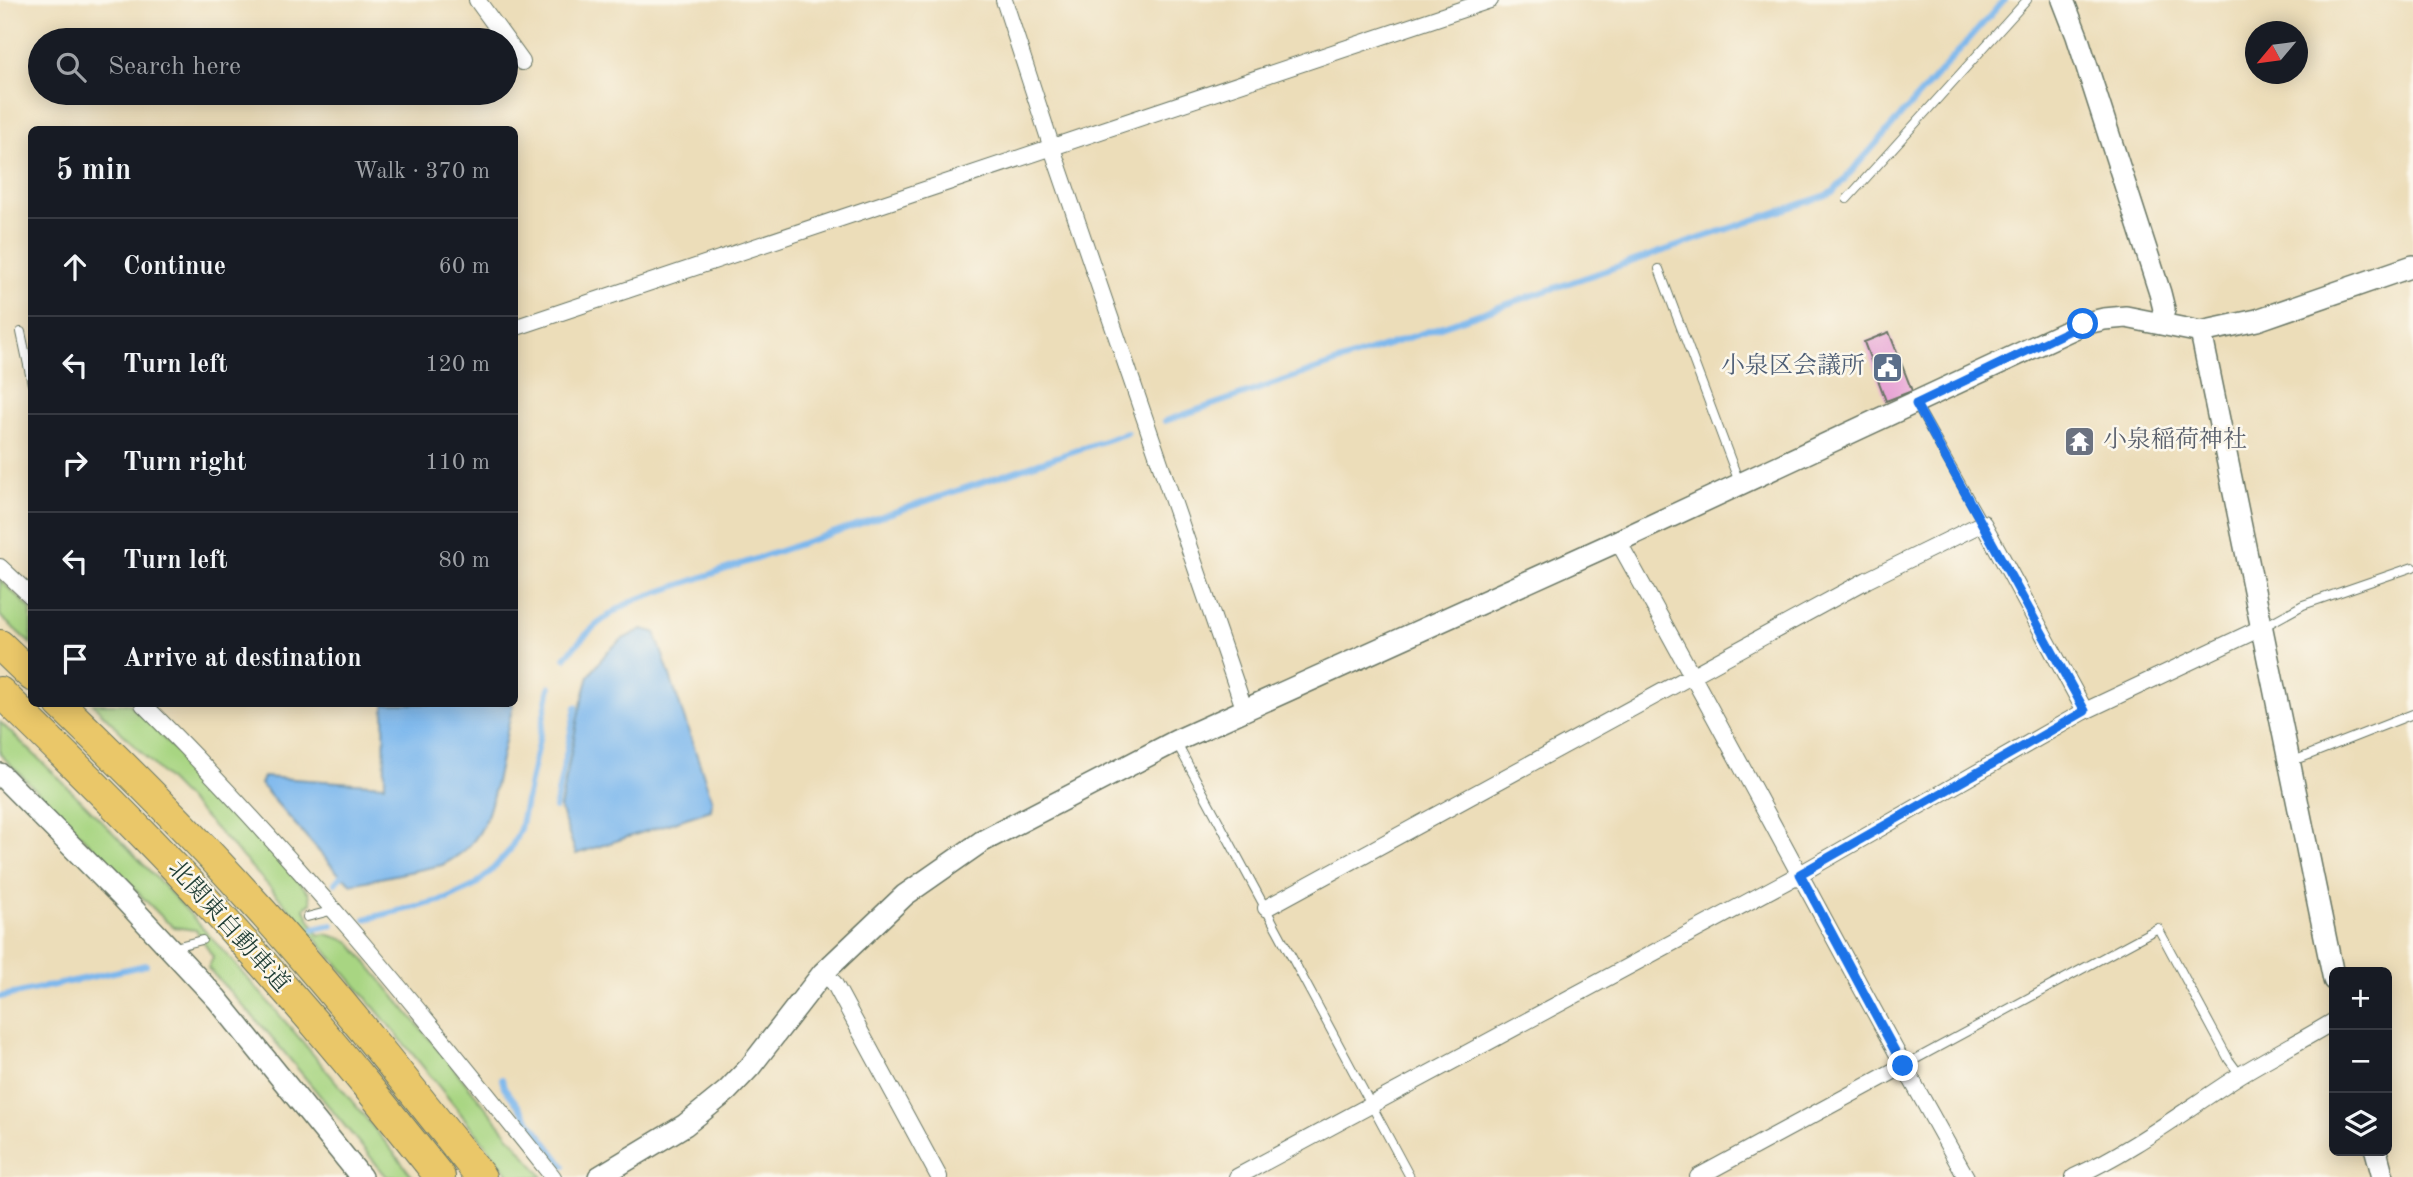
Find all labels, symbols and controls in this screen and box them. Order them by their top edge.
north arrow [2245,21,2308,84]
search box [28,28,518,105]
icon: search [52,48,90,86]
text: Search here [108,54,241,80]
text: 5 min [56,156,131,186]
text: Walk · 370 m [354,160,490,183]
icon: ahead [56,248,94,286]
text: Continue [123,254,226,280]
text: 60 m [439,255,490,278]
route start [2067,308,2098,339]
icon: left [56,346,94,384]
public building icon: 小泉区会議所 [1871,350,1905,384]
text: Turn left [123,352,228,378]
place label: 小泉区会議所 [1721,352,1865,379]
text: 120 m [425,353,490,376]
temple icon: 小泉稲荷神社 [2063,424,2097,458]
place label: 小泉稲荷神社 [2103,426,2247,453]
icon: right [56,444,94,482]
text: Turn right [123,450,246,476]
text: 110 m [425,451,490,474]
icon: left [56,542,94,580]
text: Turn left [123,548,228,574]
text: 80 m [439,549,490,572]
icon: arrive [56,640,94,678]
text: Arrive at destination [123,646,362,672]
street label: 北関東自動車道 [163,855,295,997]
map controls [2329,967,2392,1156]
button: + [2329,967,2392,1030]
button: − [2329,1030,2392,1093]
route end [1887,1050,1918,1081]
button: layers [2329,1093,2392,1156]

